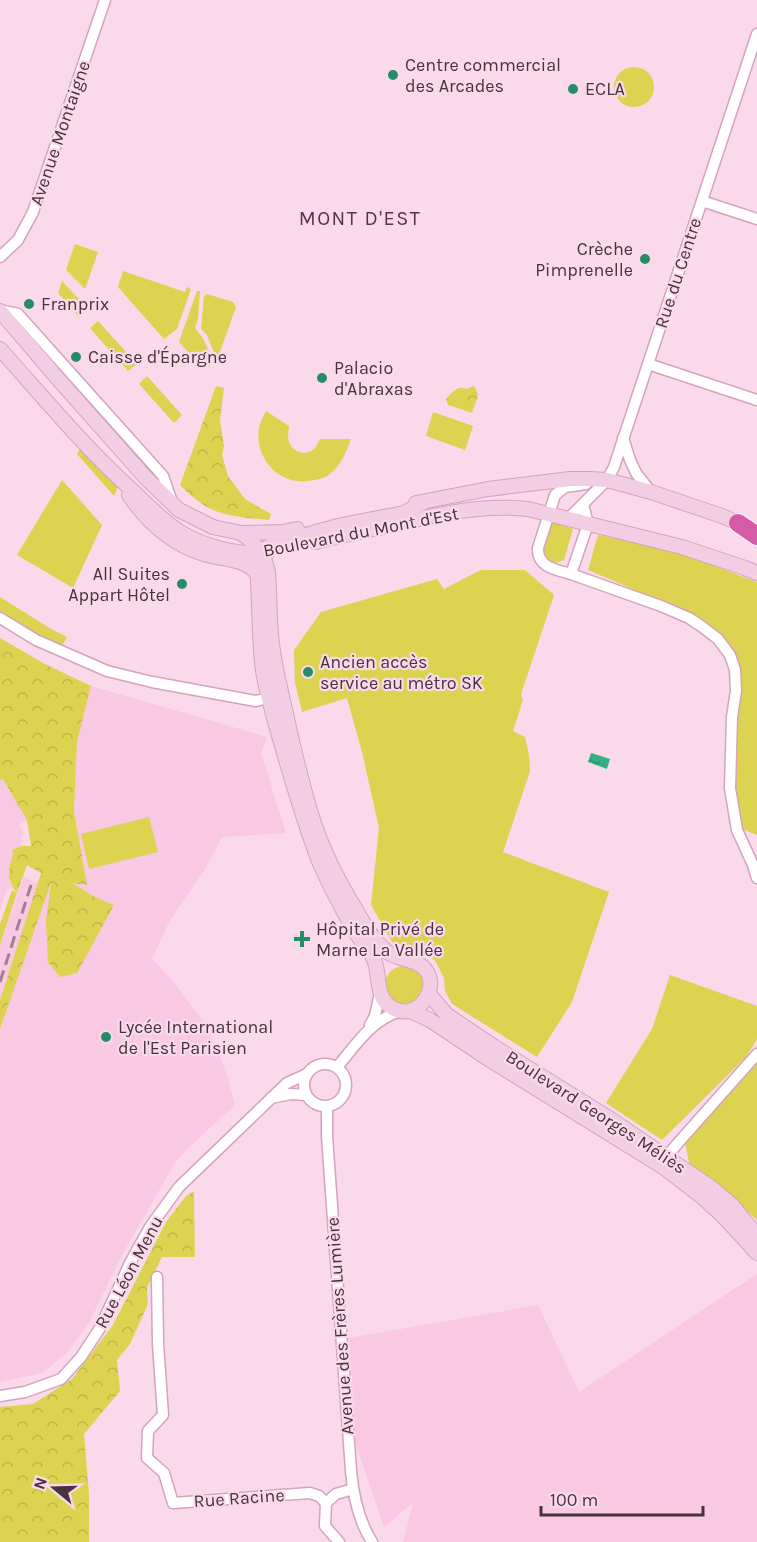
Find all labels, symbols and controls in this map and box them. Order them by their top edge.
place label: Centre commercial des Arcades [405,54,561,97]
street label: Avenue Montaigne [25,58,95,208]
marker: Centre commercial des Arcades [386,68,400,82]
place label: ECLA [585,78,625,100]
marker: ECLA [566,82,580,96]
district label: MONT D'EST [299,207,421,230]
street label: Rue du Centre [650,215,706,331]
place label: Crèche Pimprenelle [535,238,633,281]
marker: Crèche Pimprenelle [638,252,652,266]
place label: Franprix [41,293,109,315]
marker: Franprix [22,297,36,311]
place label: Caisse d'Épargne [88,345,227,368]
marker: Caisse d'Épargne [69,350,83,364]
place label: Palacio d'Abraxas [334,357,413,400]
marker: Palacio d'Abraxas [315,371,329,385]
street label: Boulevard du Mont d'Est [261,502,461,562]
place label: All Suites Appart Hôtel [68,563,170,606]
marker: All Suites Appart Hôtel [175,577,189,591]
place label: Ancien accès service au métro SK [320,651,483,694]
marker: Ancien accès service au métro SK [301,665,315,679]
place label: Hôpital Privé de Marne La Vallée [316,918,444,961]
marker: Hôpital Privé de Marne La Vallée [293,930,311,948]
place label: Lycée International de l'Est Parisien [118,1016,273,1059]
marker: Lycée International de l'Est Parisien [99,1030,113,1044]
street label: Boulevard Georges Méliès [502,1046,690,1178]
street label: Rue Léon Menu [90,1212,168,1332]
street label: Avenue des Frères Lumière [321,1216,359,1436]
north arrow [24,1458,84,1518]
text: N [29,1475,51,1492]
scale bar [541,1479,703,1517]
street label: Rue Racine [193,1484,285,1512]
text: 100 m [550,1489,598,1511]

